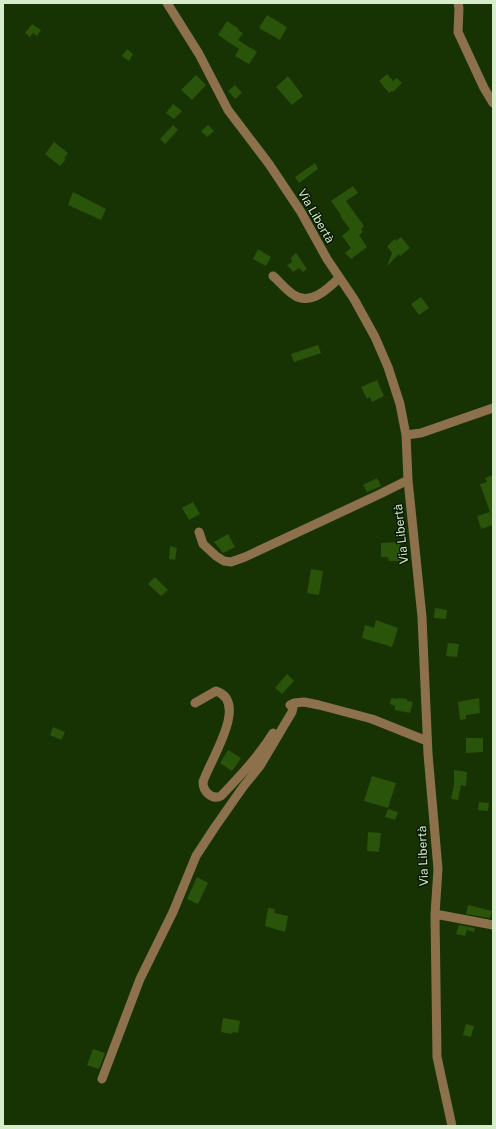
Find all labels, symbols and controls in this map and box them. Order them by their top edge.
street label: Via Libertà [295,186,337,246]
street label: Via Libertà [391,503,411,565]
street label: Via Libertà [415,826,431,886]

